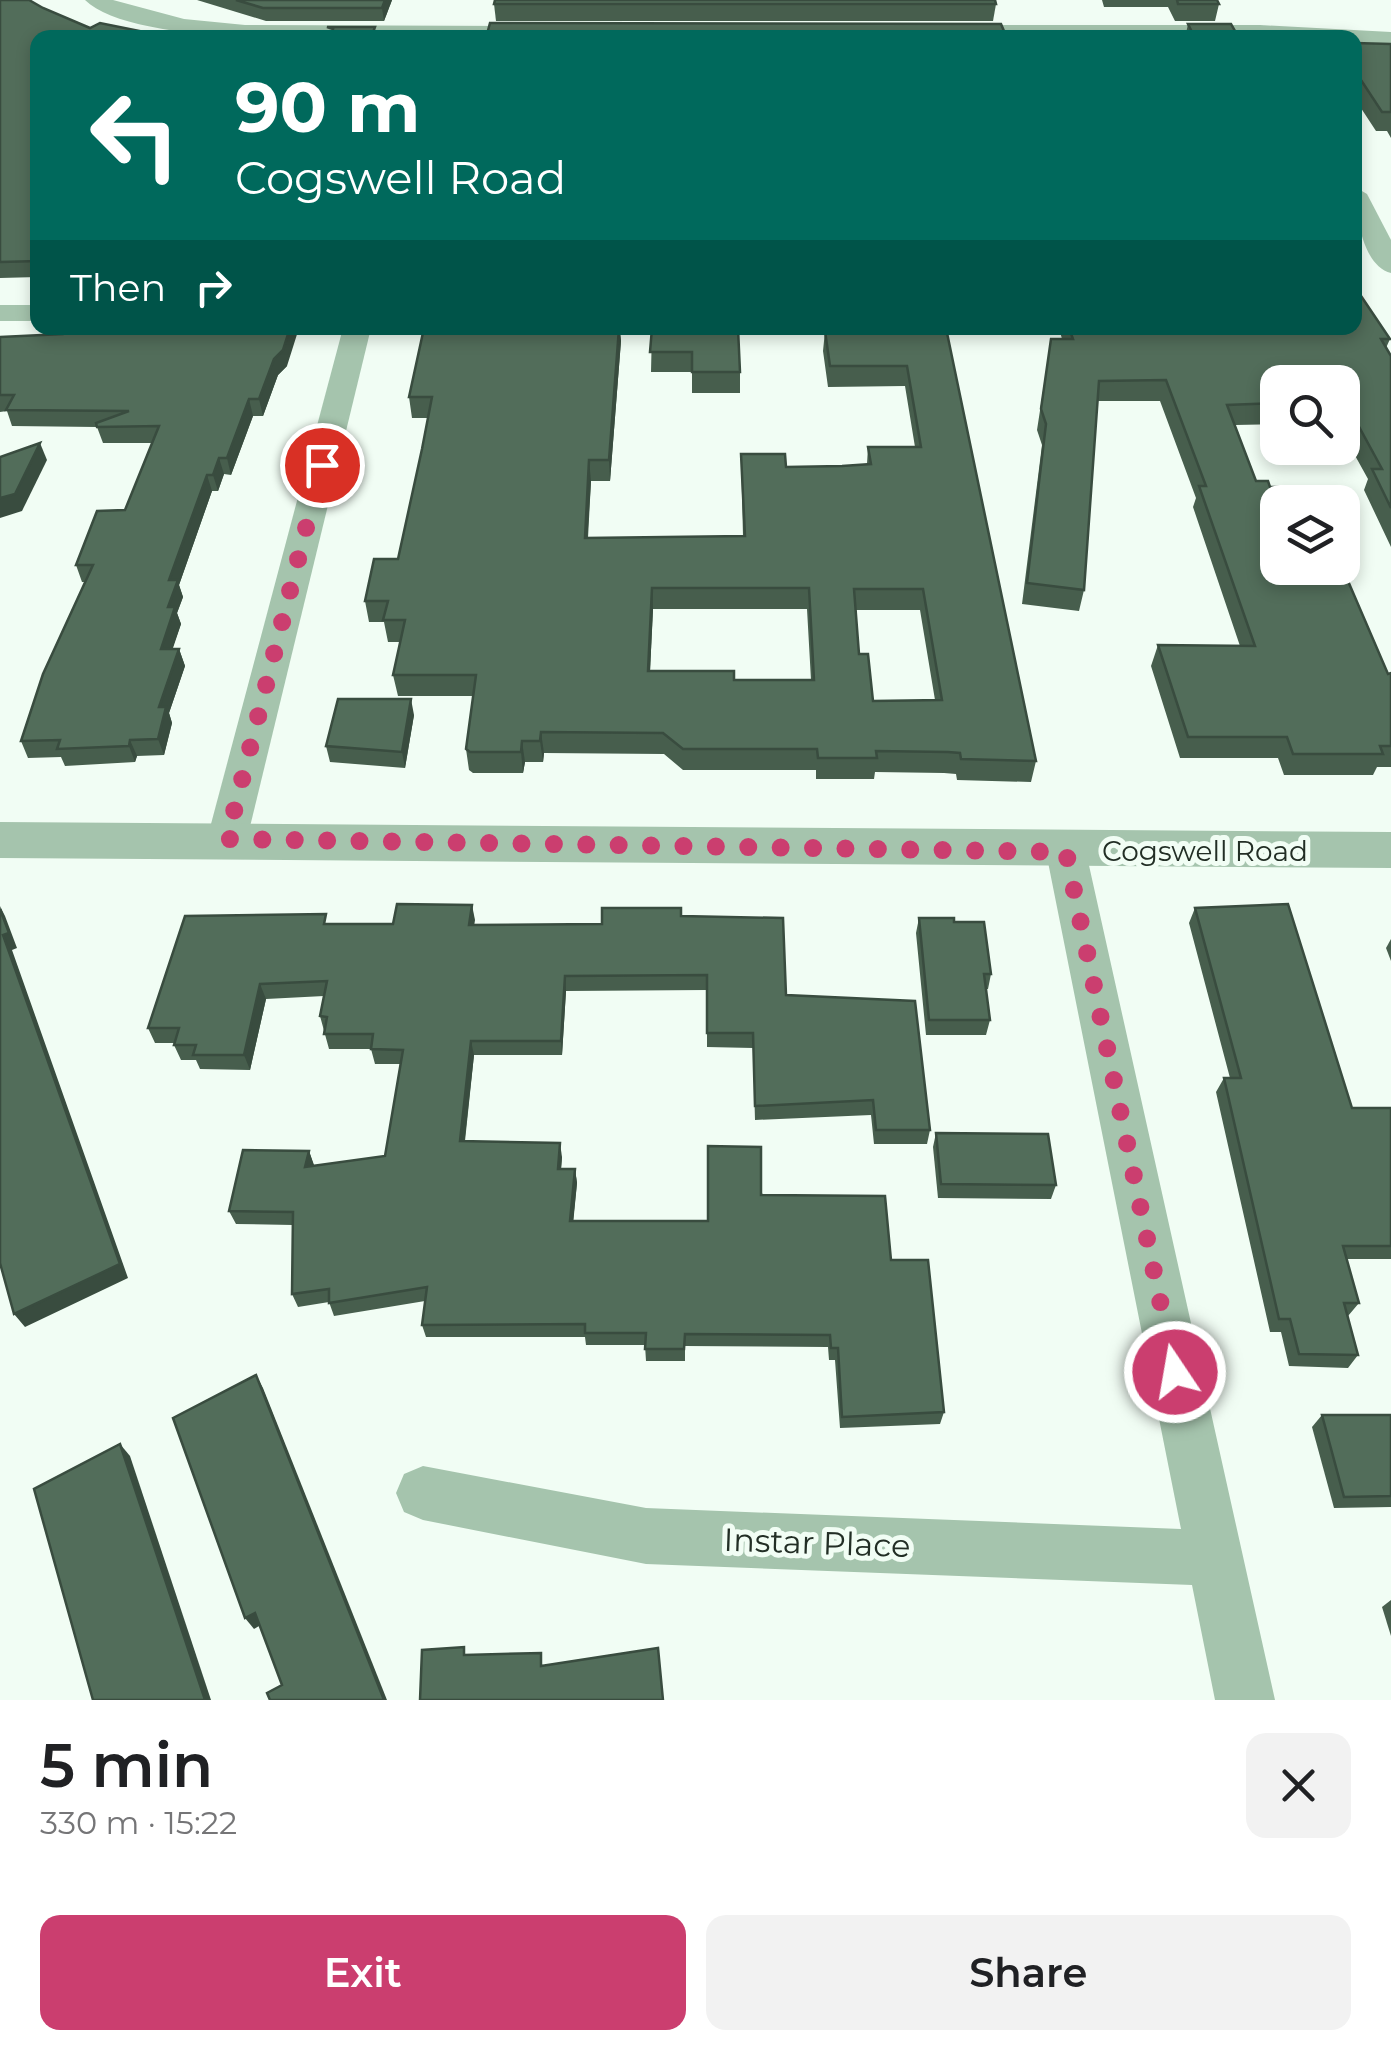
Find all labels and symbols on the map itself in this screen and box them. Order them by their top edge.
pin [280,423,365,508]
street label: Cogswell Road [1102,834,1308,868]
position arrow [1123,1320,1227,1424]
street label: Instar Place [723,1520,911,1565]

